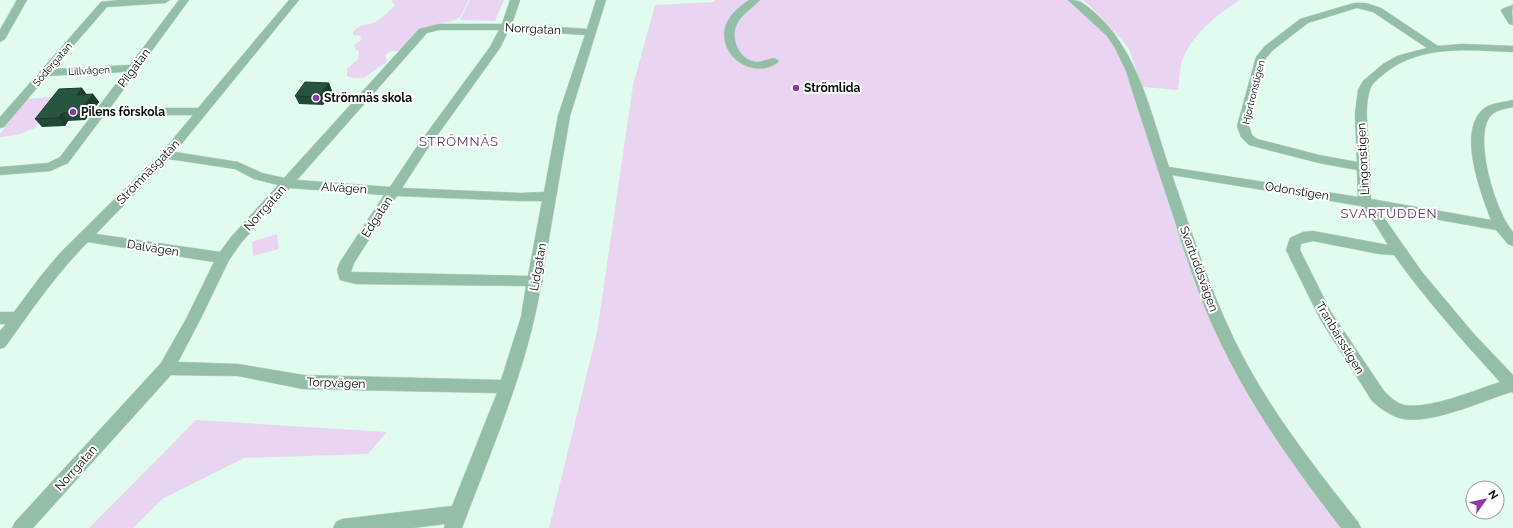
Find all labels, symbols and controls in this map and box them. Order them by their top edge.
street label: Norrgatan [505,21,561,37]
street label: Södergatan [31,40,74,88]
street label: Pilgatan [115,46,153,90]
street label: Hjortronstigen [1240,59,1267,125]
street label: Lillvägen [68,64,110,77]
place label: Strömlida [804,81,860,95]
marker: Strömlida [791,83,801,93]
place label: Strömnäs skola [324,91,412,105]
marker: Strömnäs skola [311,93,321,103]
place label: Pilens förskola [81,105,165,119]
marker: Pilens förskola [68,107,78,117]
street label: Lingonstigen [1354,123,1372,195]
district label: STRÖMNÄS [419,133,499,149]
street label: Strömnäsgatan [114,137,182,207]
street label: Alvägen [321,179,367,197]
street label: Odonstigen [1264,179,1330,203]
street label: Norrgatan [241,182,289,234]
street label: Edgatan [359,194,395,240]
district label: SVARTUDDEN [1340,206,1438,221]
street label: Svartuddsvägen [1177,224,1221,314]
street label: Dalvägen [126,237,180,259]
street label: Lidgatan [527,242,549,292]
street label: Tranbärsstigen [1313,299,1367,377]
street label: Torpvägen [306,375,366,391]
street label: Norrgatan [52,442,100,494]
north arrow [1465,480,1505,520]
text: N [1485,488,1501,502]

